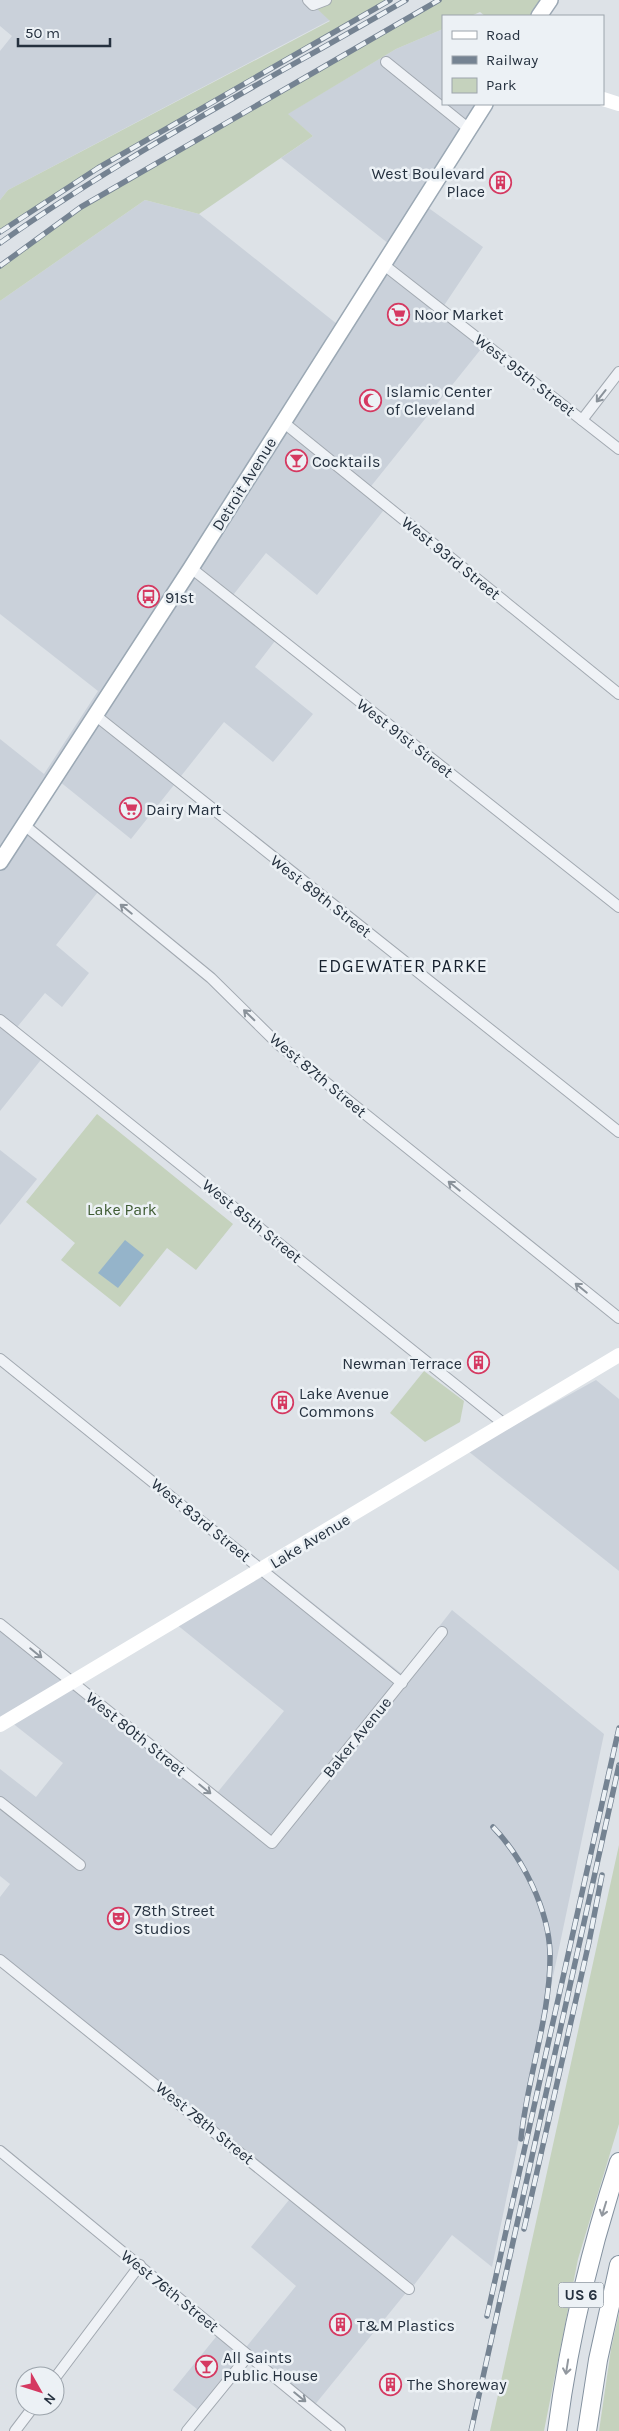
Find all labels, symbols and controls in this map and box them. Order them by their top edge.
scale bar [18,15,110,47]
legend [442,15,604,105]
text: 50 m [25,24,60,42]
text: Road [486,26,521,44]
text: Railway [486,51,538,69]
text: Park [486,76,516,94]
place label: West Boulevard Place [372,164,485,201]
building icon: West Boulevard Place [489,170,513,194]
supermarket icon: Noor Market [386,302,410,326]
place label: Noor Market [414,305,503,324]
street label: West 95th Street [471,330,579,420]
place label: Islamic Center of Cleveland [386,382,492,419]
mosque icon: Islamic Center of Cleveland [358,388,382,412]
one-way arrow [595,389,606,402]
street label: Detroit Avenue [208,434,280,534]
bar icon: Cocktails [284,449,308,473]
place label: Cocktails [312,452,380,471]
street label: West 93rd Street [398,512,504,604]
bus stop icon: 91st [137,585,161,609]
place label: 91st [165,588,194,607]
street label: West 91st Street [353,695,457,781]
supermarket icon: Dairy Mart [118,797,142,821]
place label: Dairy Mart [146,800,221,819]
street label: West 89th Street [267,851,375,941]
one-way arrow [120,903,133,914]
district label: EDGEWATER PARKE [318,955,488,977]
one-way arrow [242,1009,255,1021]
street label: West 87th Street [266,1029,370,1121]
street label: West 85th Street [198,1175,306,1267]
one-way arrow [448,1180,461,1191]
park label: Lake Park [87,1200,157,1219]
one-way arrow [575,1282,588,1293]
building icon: Newman Terrace [466,1351,490,1375]
place label: Newman Terrace [342,1354,462,1373]
place label: Lake Avenue Commons [299,1384,389,1421]
building icon: Lake Avenue Commons [271,1390,295,1414]
street label: West 83rd Street [147,1474,255,1566]
street label: Lake Avenue [267,1510,353,1572]
one-way arrow [29,1648,42,1659]
street label: West 80th Street [82,1688,190,1780]
street label: Baker Avenue [319,1693,395,1781]
one-way arrow [198,1783,211,1794]
place label: 78th Street Studios [134,1901,215,1938]
theatre icon: 78th Street Studios [106,1907,130,1931]
street label: West 78th Street [152,2078,258,2168]
one-way arrow [599,2200,609,2216]
street label: West 76th Street [117,2246,223,2336]
road number: US 6 [558,2282,604,2308]
building icon: T&M Plastics [329,2313,353,2337]
place label: T&M Plastics [357,2316,455,2335]
place label: All Saints Public House [223,2348,318,2385]
bar icon: All Saints Public House [195,2354,219,2378]
one-way arrow [561,2358,571,2374]
north arrow [15,2366,65,2416]
building icon: The Shoreway [379,2372,403,2396]
place label: The Shoreway [407,2375,507,2394]
text: N [40,2390,59,2408]
one-way arrow [293,2392,307,2402]

